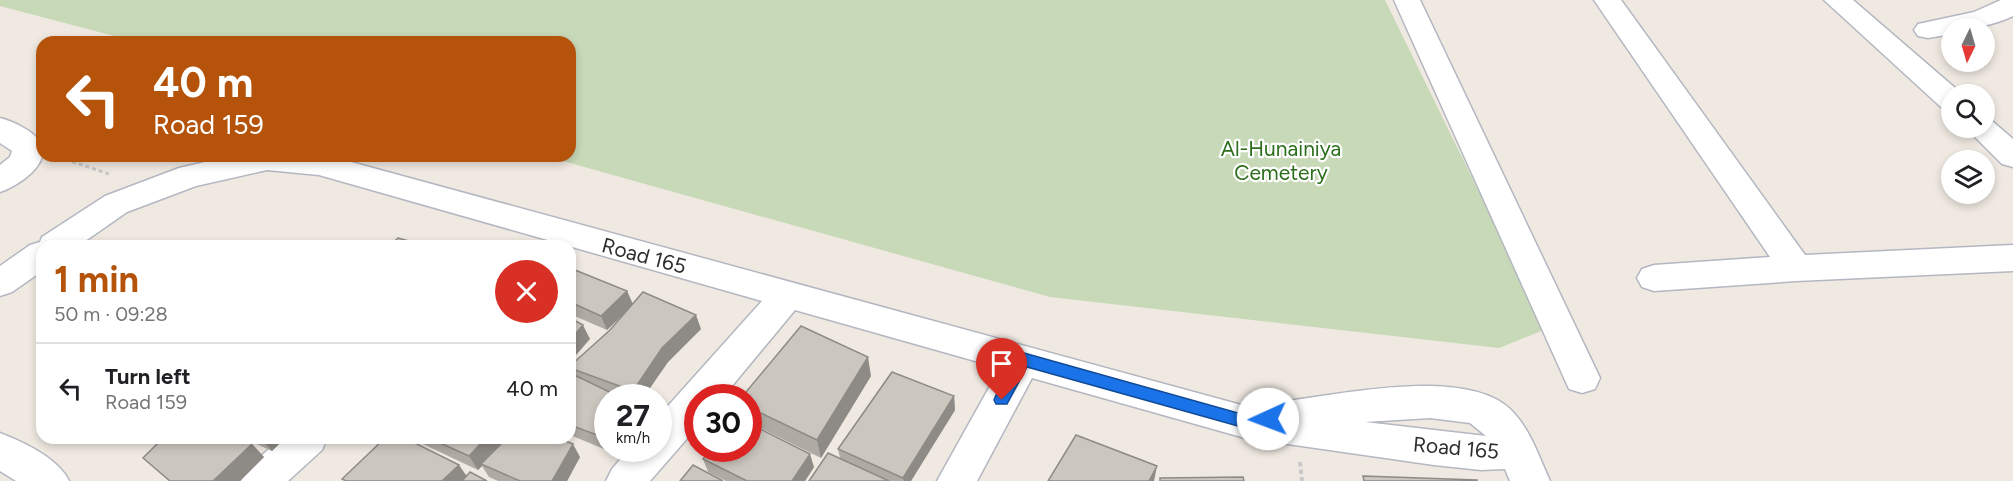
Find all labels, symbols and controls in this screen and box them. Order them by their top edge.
north arrow [1941,18,1995,72]
map controls [1941,18,1995,204]
text: 40 m [153,57,253,108]
icon: left [54,60,132,138]
button: search [1941,84,1995,138]
text: Road 159 [153,108,264,141]
park label: Al-Hunainiya Cemetery [1221,136,1341,185]
button: layers [1941,150,1995,204]
street label: Road 165 [599,232,689,279]
text: 1 min [54,258,139,301]
button: close [495,260,558,323]
text: 50 m · 09:28 [54,302,168,326]
pin [976,338,1027,400]
icon: arrive [985,347,1018,380]
text: Turn left [105,363,191,390]
icon: left [54,372,87,405]
text: 40 m [506,375,558,402]
speed limit sign: 30 [684,384,762,462]
position arrow [1236,387,1300,451]
text: Road 159 [105,390,187,414]
text: 27 [616,397,650,434]
text: km/h [616,429,650,447]
street label: Road 165 [1412,431,1500,464]

